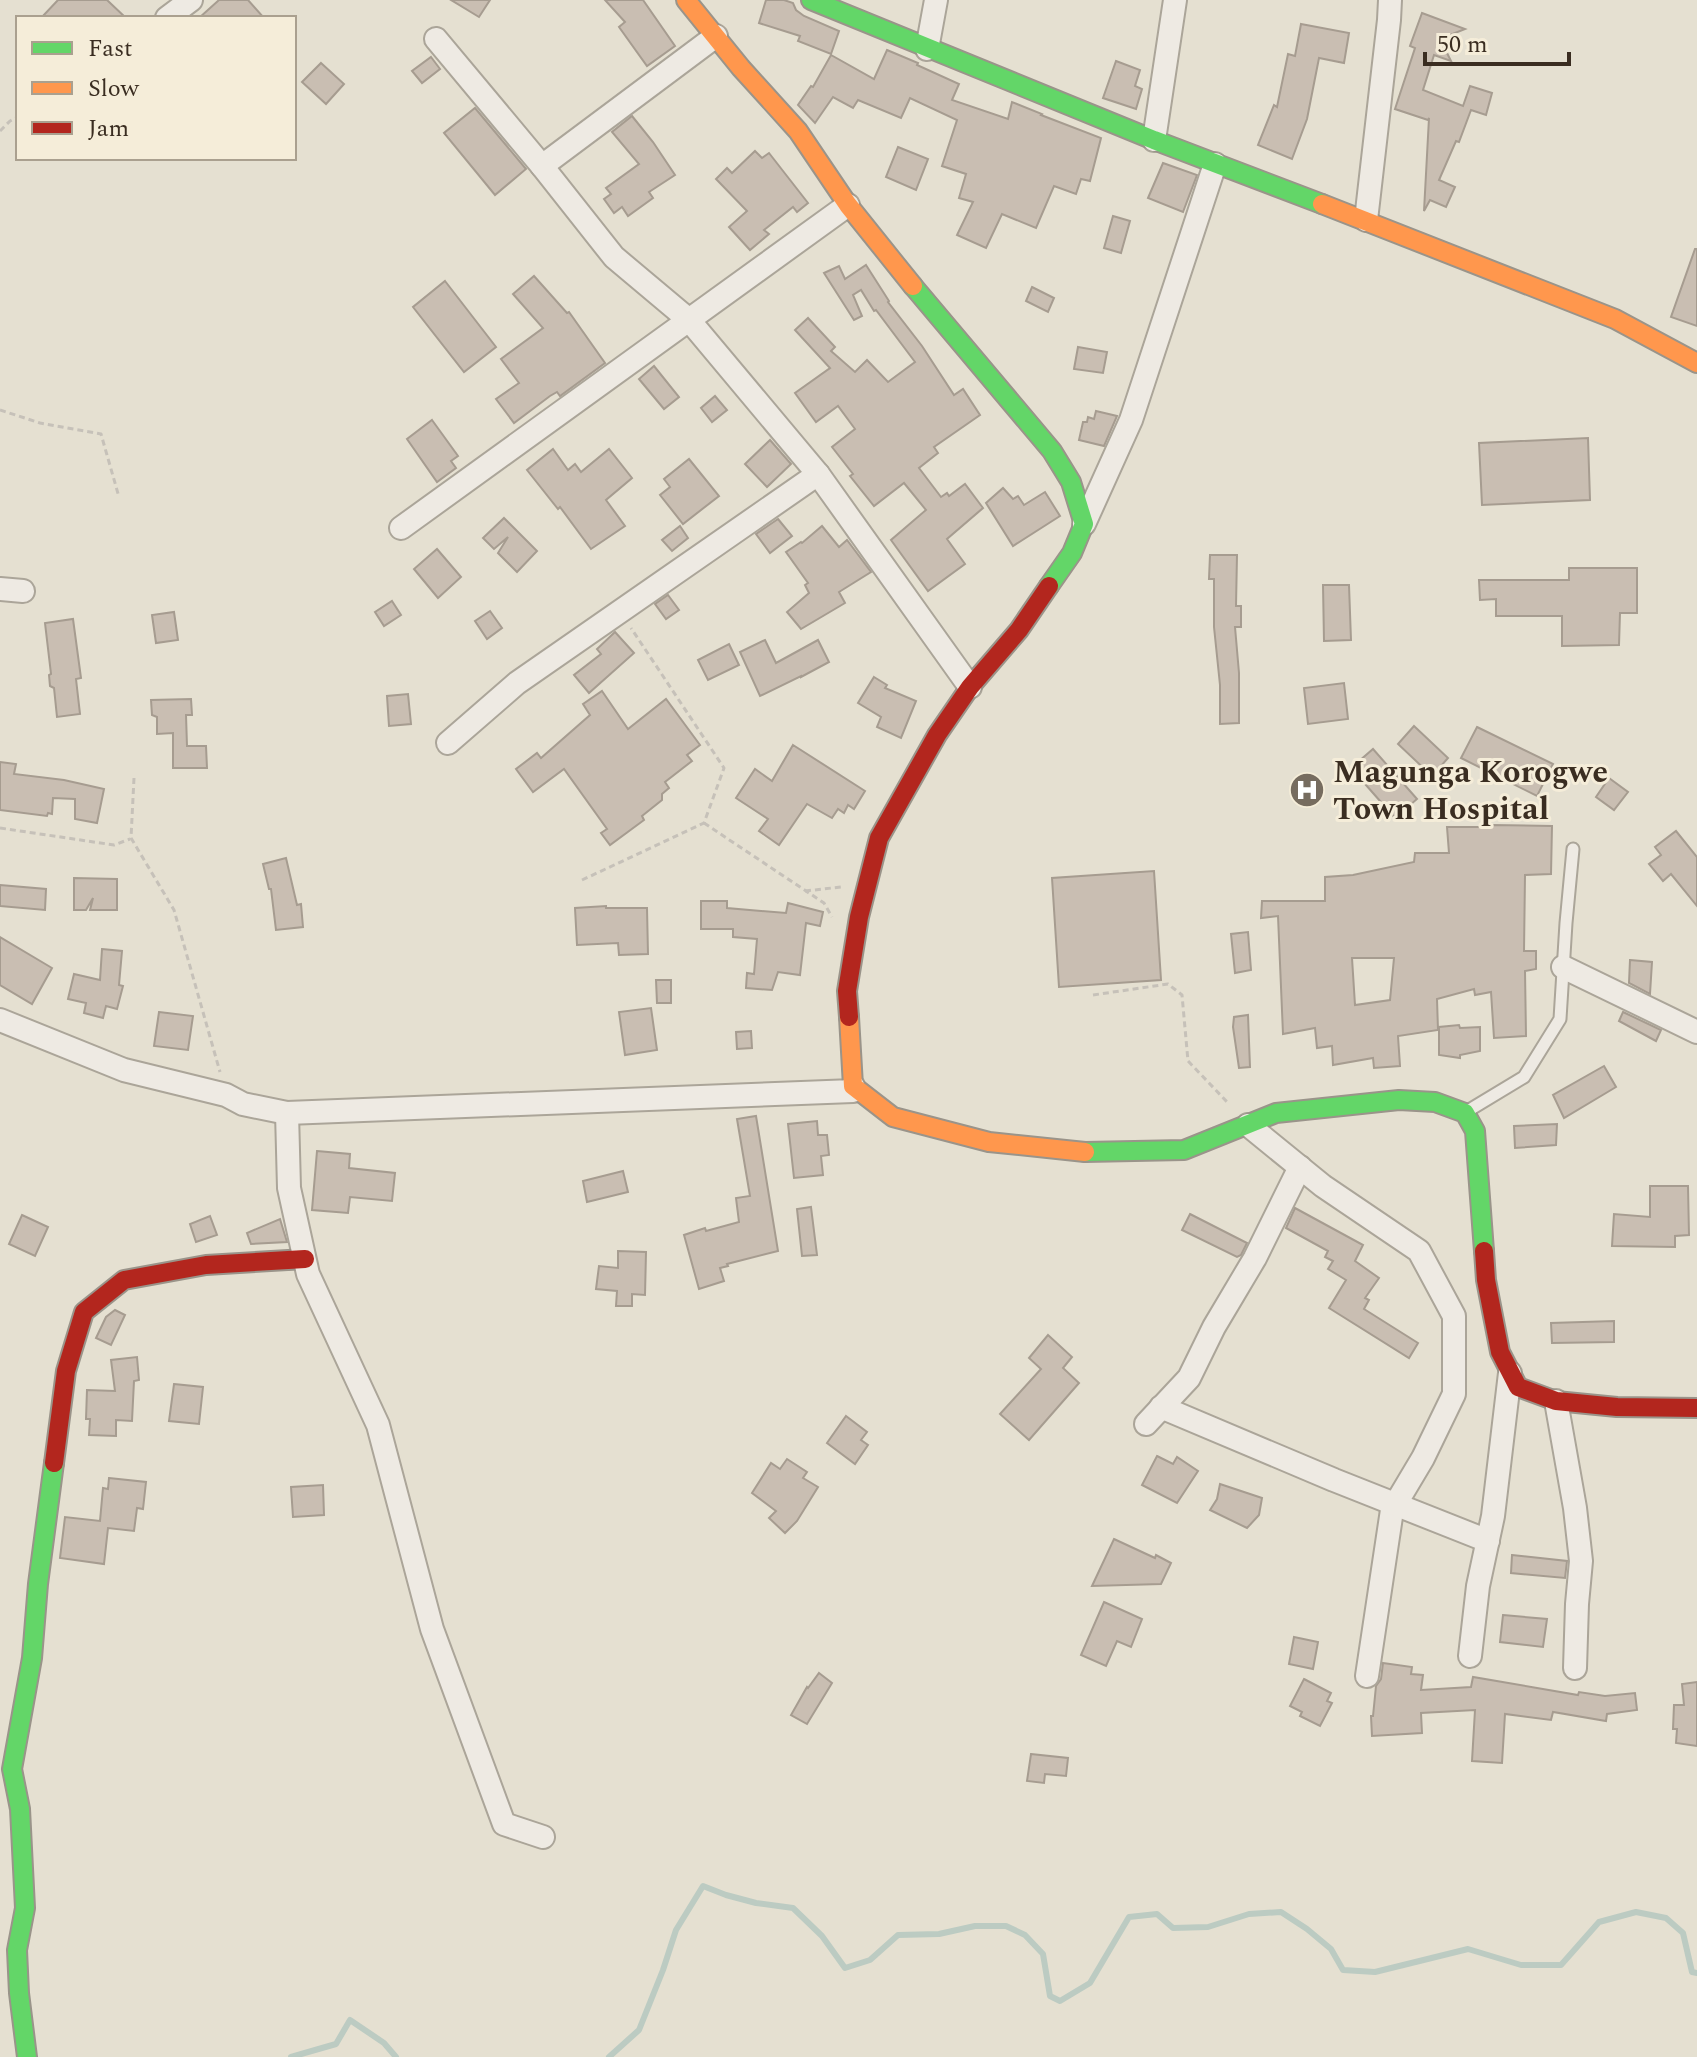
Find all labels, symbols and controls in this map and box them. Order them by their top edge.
legend [16,16,296,160]
scale bar [1425,16,1569,66]
text: 50 m [1437,27,1488,63]
text: Fast [88,31,133,67]
text: Slow [88,71,140,107]
text: Jam [88,111,129,147]
place label: Magunga Korogwe Town Hospital [1333,748,1608,834]
hospital icon: Magunga Korogwe Town Hospital [1288,771,1326,809]

